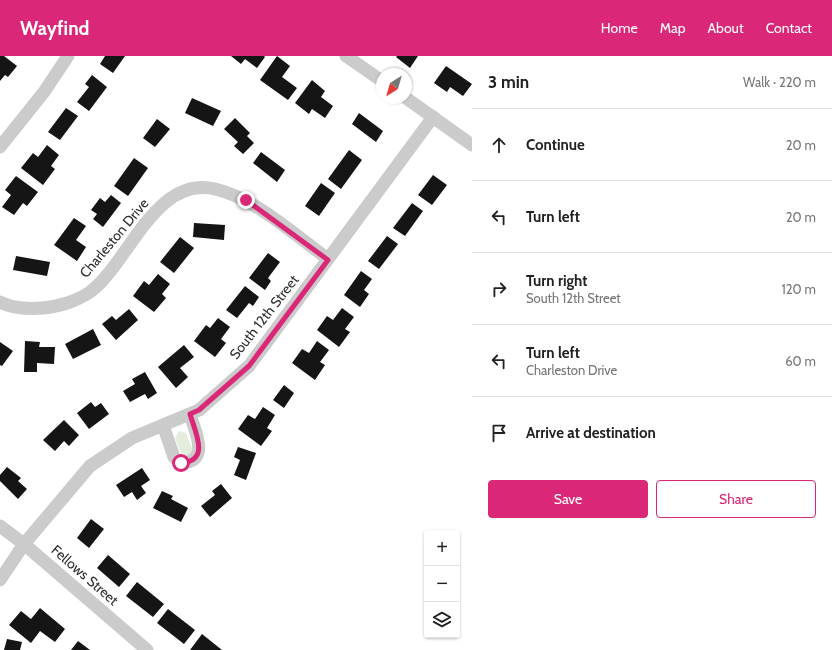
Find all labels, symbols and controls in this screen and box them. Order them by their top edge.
text: Wayfind [20,17,89,40]
text: Home [601,19,638,37]
text: Map [660,19,685,37]
text: About [707,19,744,37]
text: Contact [766,19,812,37]
north arrow [376,68,412,104]
text: 3 min [488,72,529,92]
text: Walk · 220 m [743,74,816,90]
icon: ahead [488,134,510,156]
text: Continue [526,136,585,154]
text: 20 m [786,137,816,153]
route end [237,191,255,209]
street label: Charleston Drive [76,195,152,281]
icon: left [488,206,510,228]
text: Turn left [526,208,580,226]
text: 20 m [786,209,816,225]
street label: South 12th Street [226,271,303,363]
text: Turn right [526,272,587,290]
icon: right [488,278,510,300]
text: 120 m [782,281,816,297]
text: South 12th Street [526,290,621,306]
text: Turn left [526,344,580,362]
icon: left [488,350,510,372]
text: 60 m [785,353,816,369]
text: Charleston Drive [526,362,617,378]
icon: arrive [488,422,510,444]
text: Arrive at destination [526,424,656,442]
route start [172,454,190,472]
button: Save [488,480,648,518]
button: Share [656,480,816,518]
map controls [424,530,460,638]
button: + [424,530,460,566]
street label: Fellows Street [48,541,122,609]
button: − [424,566,460,602]
button: layers [424,602,460,638]

